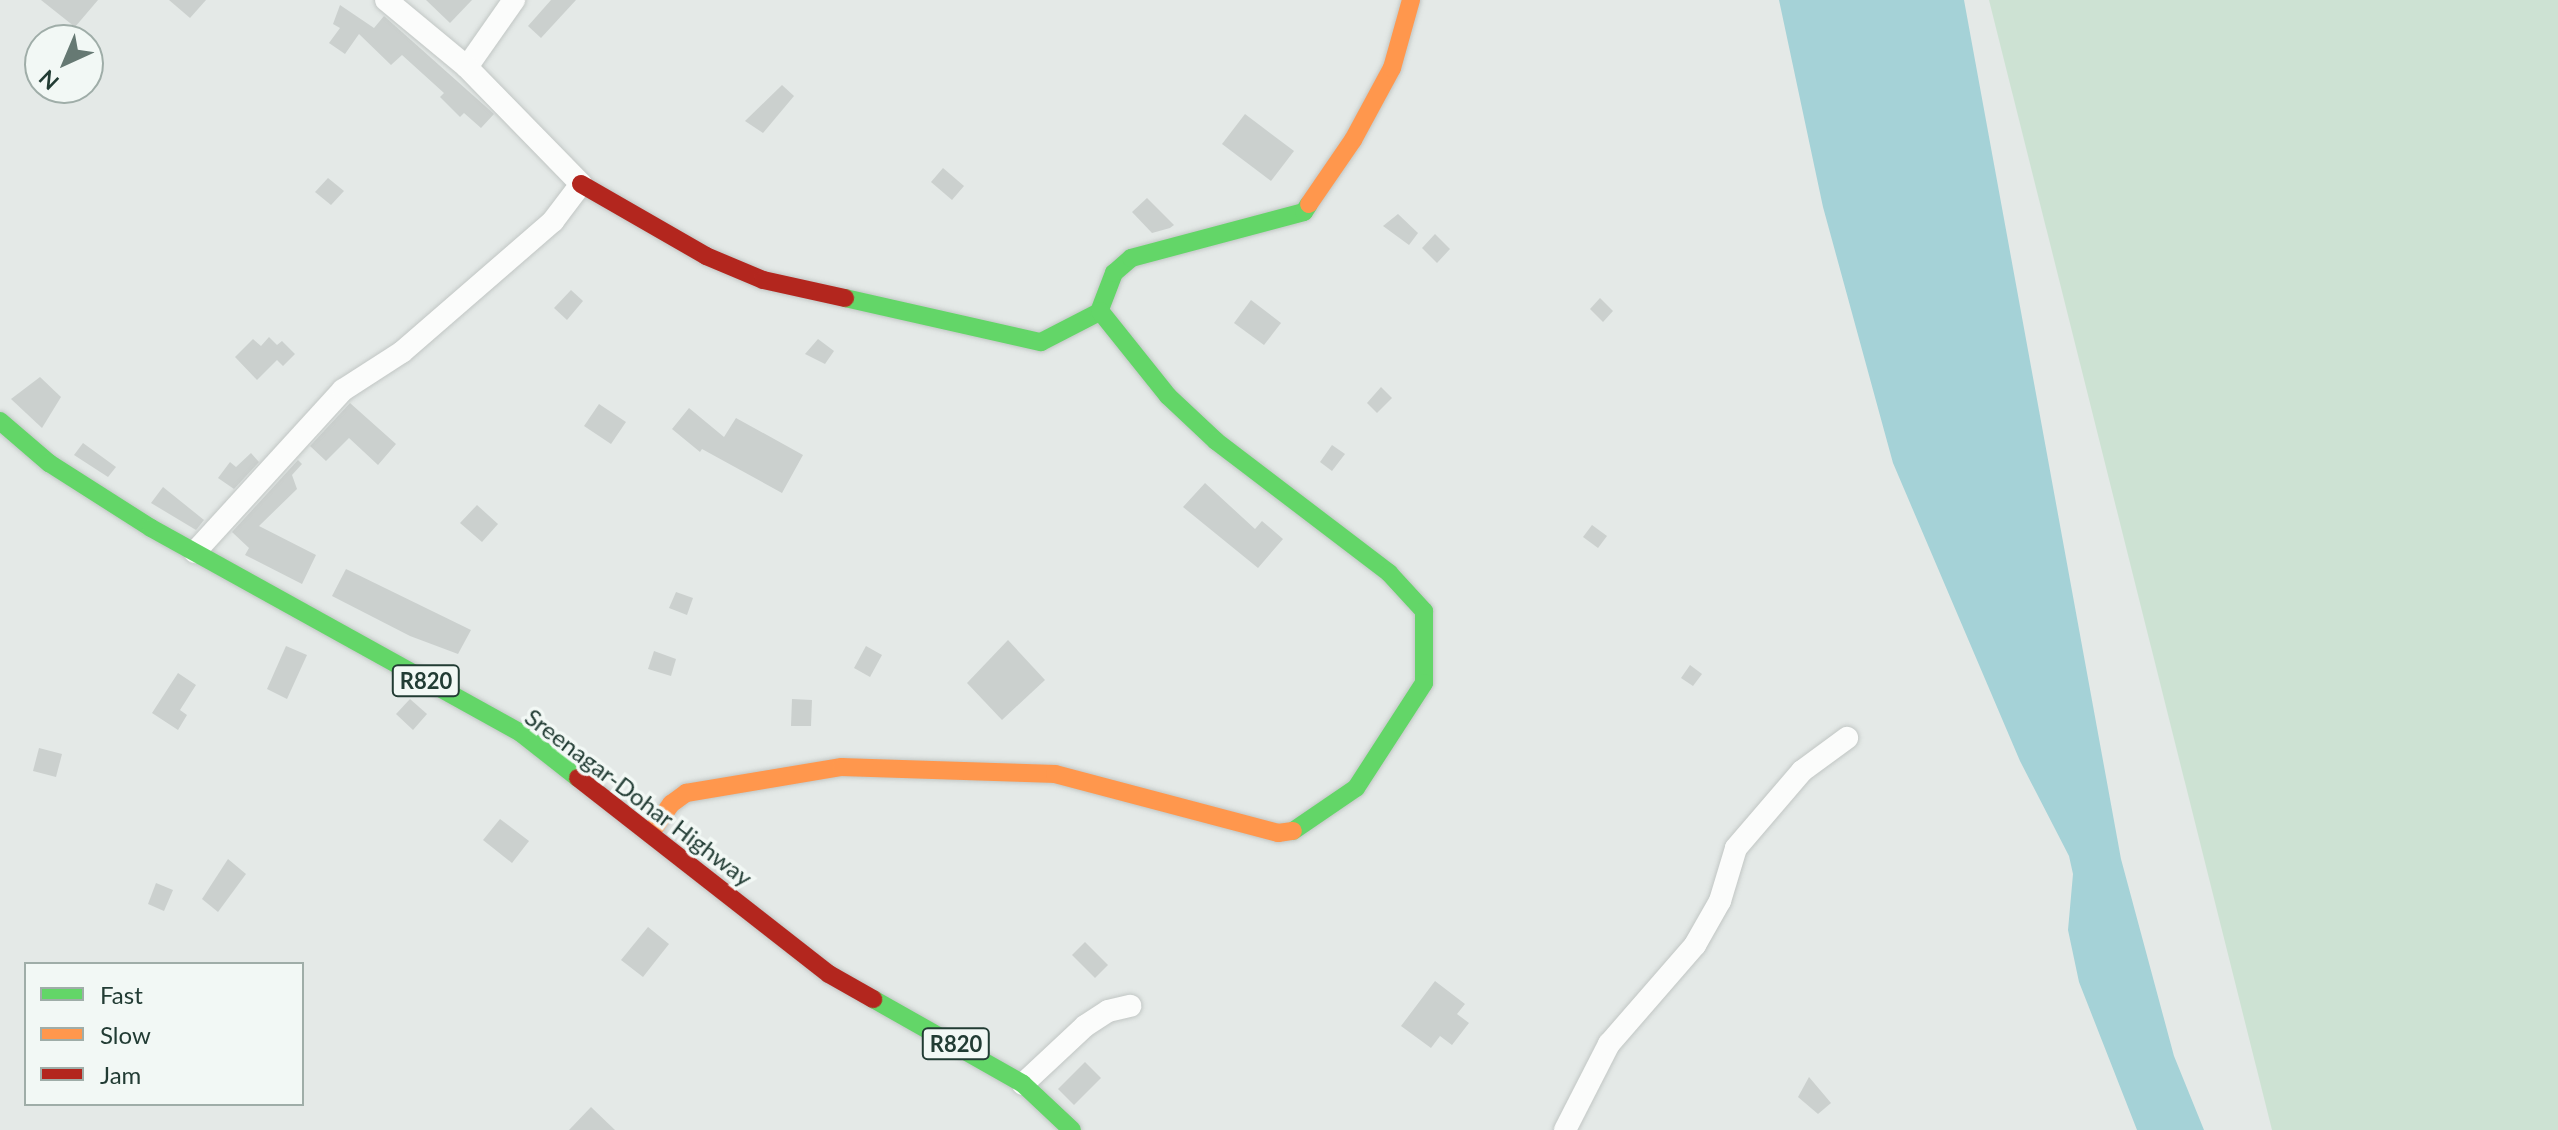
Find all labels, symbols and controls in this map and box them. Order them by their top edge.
north arrow [24,24,104,104]
text: N [33,65,64,96]
road number: R820 [390,663,462,699]
street label: Sreenagar-Dohar Highway [519,702,759,892]
legend [24,962,304,1106]
text: Fast [100,980,143,1009]
text: Slow [100,1020,151,1049]
road number: R820 [920,1026,992,1062]
text: Jam [100,1060,141,1089]

